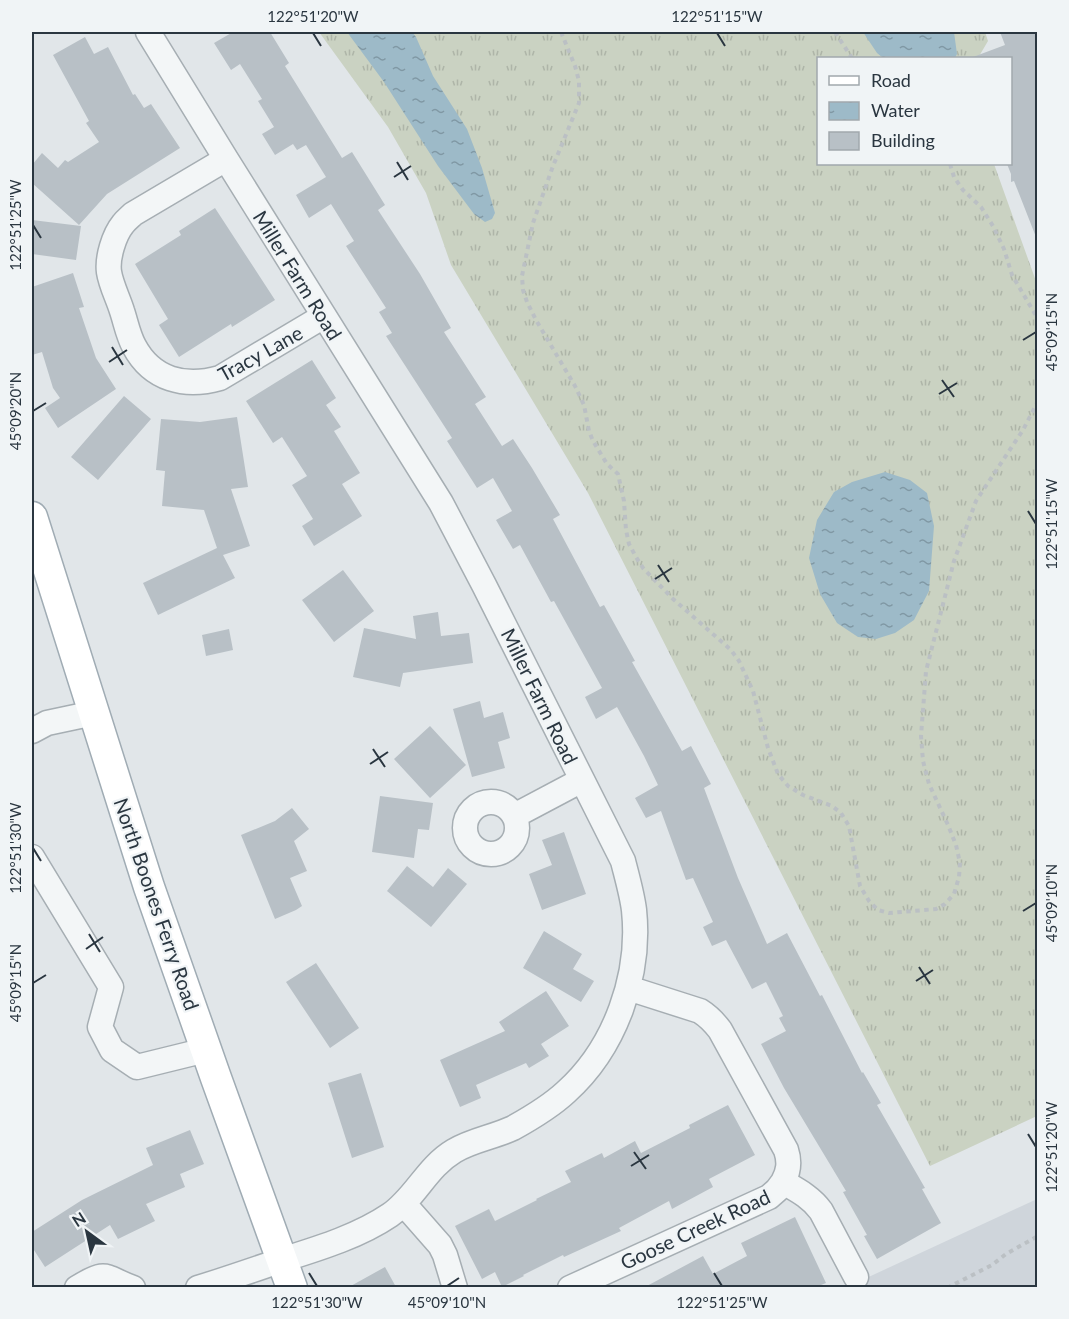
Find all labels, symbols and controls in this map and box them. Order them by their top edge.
text: 122°51'20"W [267,7,359,25]
text: 122°51'15"W [671,7,763,25]
legend [817,57,1012,165]
text: Road [871,69,911,91]
text: Water [871,99,920,121]
text: Building [871,129,935,151]
text: 122°51'25"W [6,179,24,271]
street label: Miller Farm Road [249,206,347,344]
text: 45°09'15"N [1042,293,1060,371]
street label: Tracy Lane [213,320,307,386]
text: 45°09'20"N [6,372,24,450]
text: 122°51'15"W [1042,478,1060,570]
street label: Miller Farm Road [497,624,583,768]
street label: North Boones Ferry Road [109,795,205,1013]
text: 122°51'30"W [6,802,24,894]
text: 45°09'10"N [1042,864,1060,942]
text: 45°09'15"N [6,944,24,1022]
text: 122°51'20"W [1042,1101,1060,1193]
street label: Goose Creek Road [616,1184,774,1274]
north arrow [57,1202,117,1262]
text: N [68,1208,89,1230]
text: 122°51'30"W [271,1293,363,1311]
text: 45°09'10"N [408,1293,486,1311]
text: 122°51'25"W [676,1293,768,1311]

